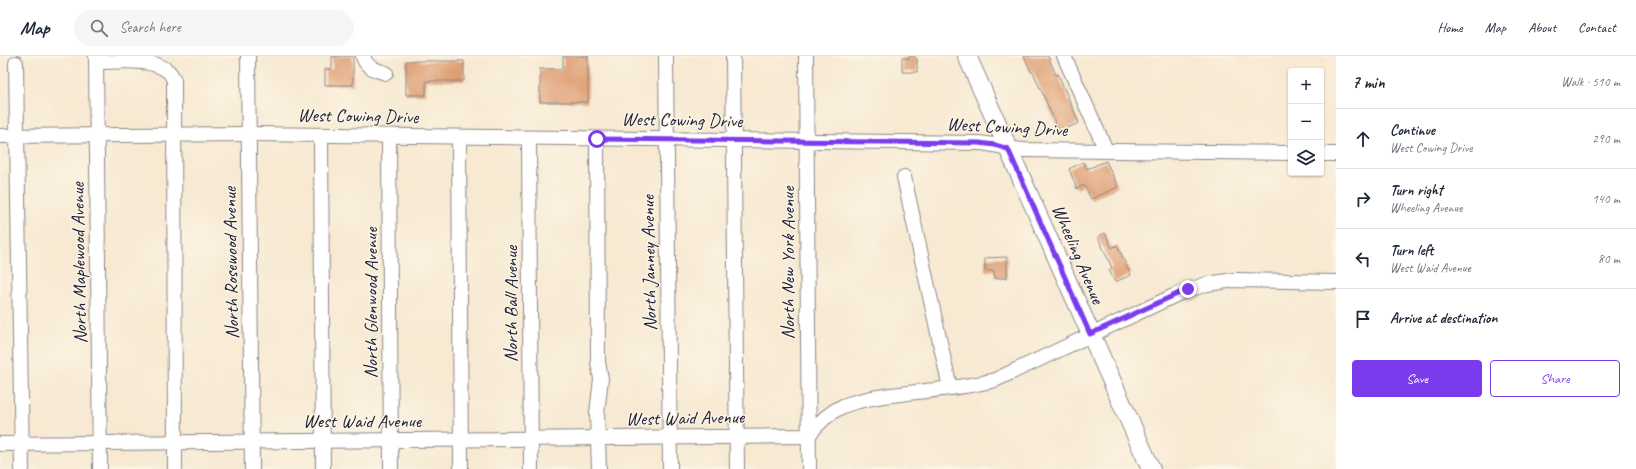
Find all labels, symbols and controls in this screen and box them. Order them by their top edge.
search box [74,10,354,46]
text: Map [20,16,50,40]
icon: search [88,17,110,39]
text: Search here [120,18,181,37]
text: Home [1437,19,1463,36]
text: Map [1485,19,1506,36]
text: About [1528,19,1556,36]
text: Contact [1578,19,1616,36]
map controls [1288,68,1324,176]
button: + [1288,68,1324,104]
text: 7 min [1352,72,1385,93]
text: Walk · 510 m [1561,74,1620,90]
street label: West Cowing Drive [298,103,420,129]
button: − [1288,104,1324,140]
street label: West Cowing Drive [622,107,744,133]
street label: West Cowing Drive [946,112,1070,142]
text: Continue [1390,121,1435,140]
icon: ahead [1352,128,1374,150]
route start [588,130,606,148]
text: 290 m [1592,131,1620,147]
button: layers [1288,140,1324,176]
text: West Cowing Drive [1390,140,1473,156]
street label: North Maplewood Avenue [66,180,92,344]
text: Turn right [1390,181,1443,200]
street label: North Rosewood Avenue [218,185,244,339]
street label: North New York Avenue [776,185,800,339]
icon: right [1352,188,1374,210]
text: 140 m [1592,191,1620,207]
street label: North Janney Avenue [636,193,662,331]
text: Wheeling Avenue [1390,200,1462,216]
street label: Wheeling Avenue [1046,201,1110,309]
street label: North Glenwood Avenue [359,226,383,378]
text: Turn left [1390,241,1433,260]
street label: North Ball Avenue [499,244,523,362]
icon: left [1352,248,1374,270]
text: 80 m [1598,251,1620,267]
text: West Waid Avenue [1390,260,1471,276]
route end [1179,280,1197,298]
icon: arrive [1352,308,1374,330]
text: Arrive at destination [1390,309,1497,328]
button: Save [1352,360,1482,397]
button: Share [1490,360,1620,397]
street label: West Waid Avenue [626,405,746,431]
street label: West Waid Avenue [303,409,423,433]

